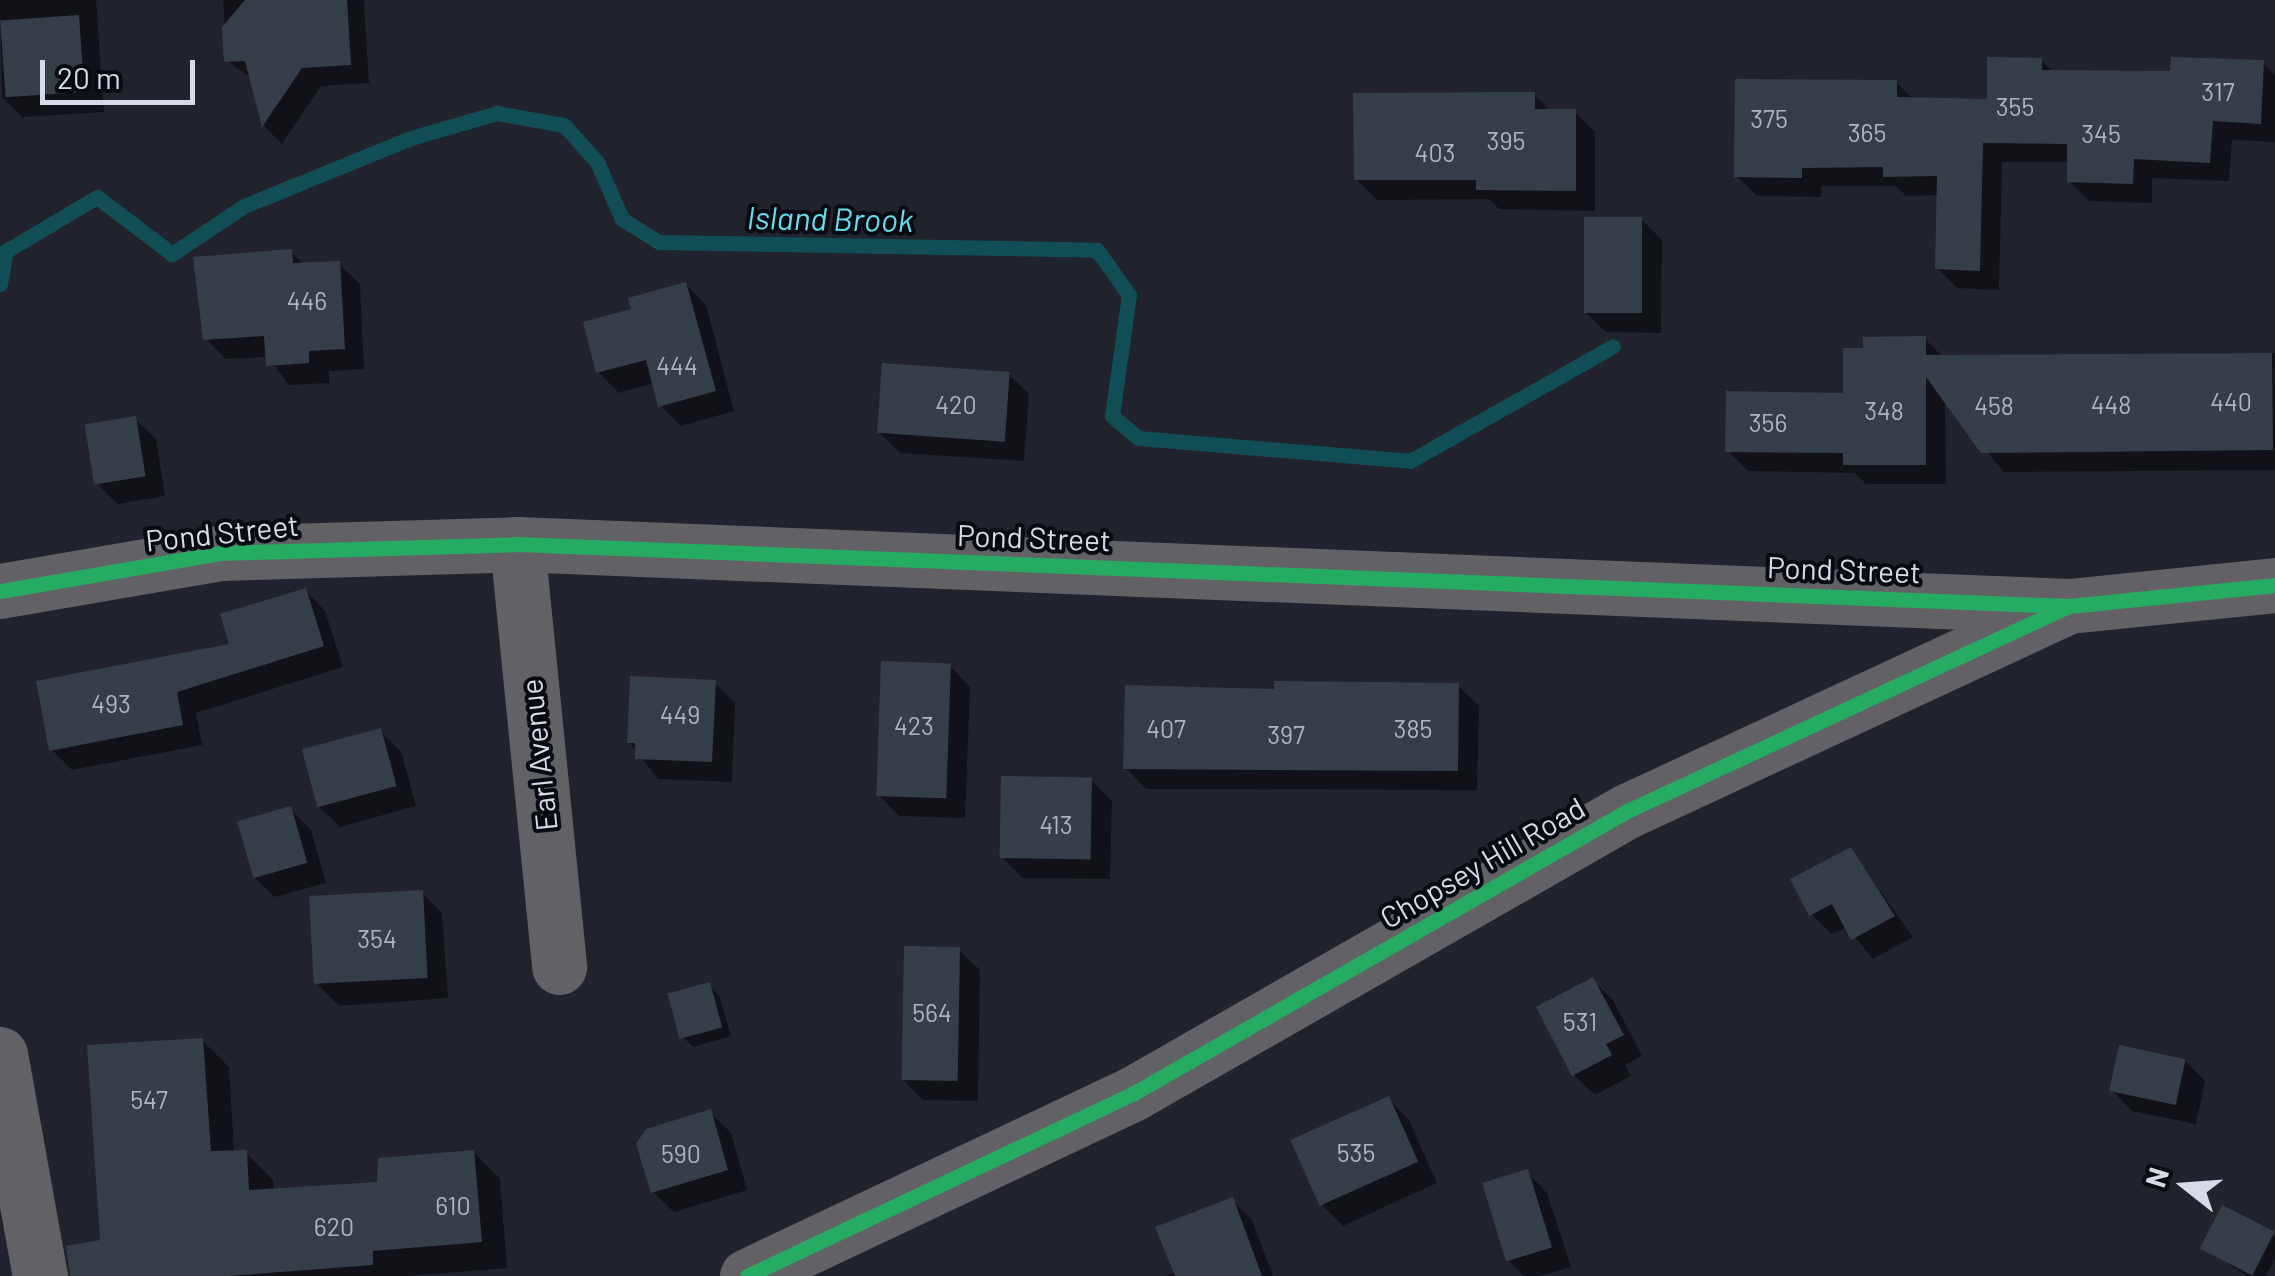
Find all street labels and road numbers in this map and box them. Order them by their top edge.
street label: Pond Street [144,506,300,558]
street label: Pond Street [957,516,1111,558]
street label: Pond Street [1767,548,1921,590]
street label: Earl Avenue [512,677,564,833]
street label: Chopsey Hill Road [1373,789,1591,935]

